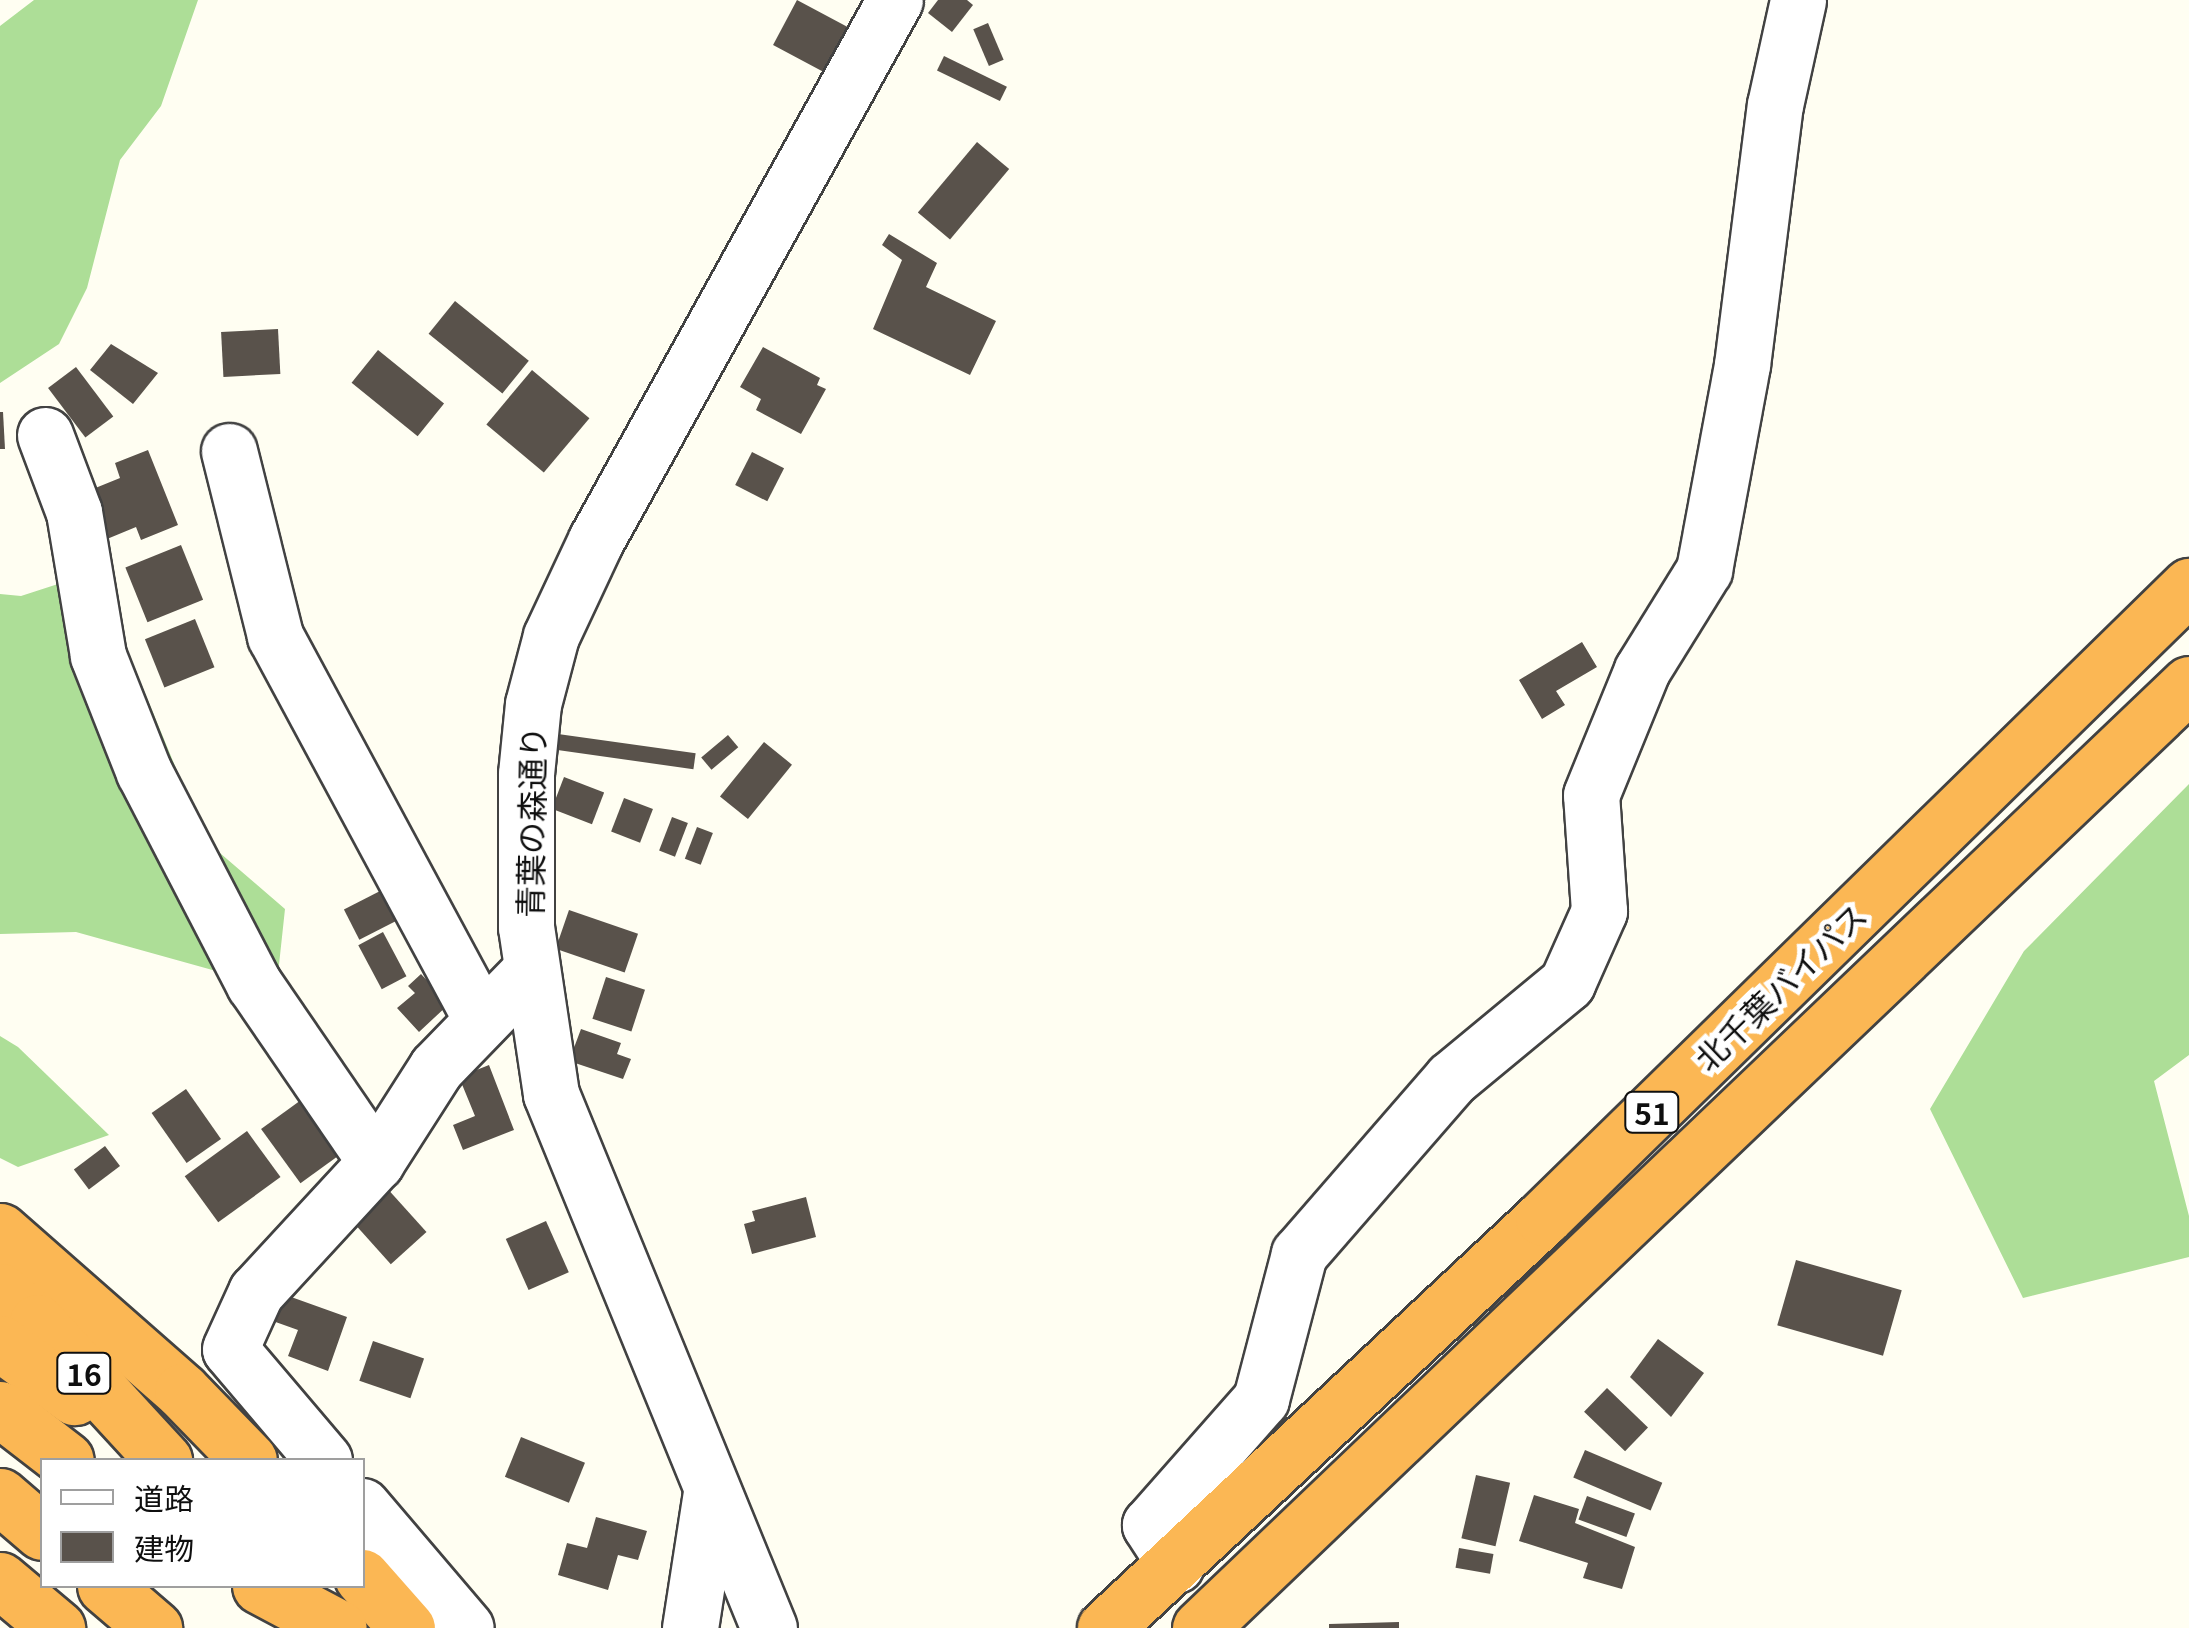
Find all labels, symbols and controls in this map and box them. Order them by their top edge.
street label: 青葉の森通り [509,726,551,918]
street label: 北千葉バイパス [1686,894,1874,1078]
road number: 51 [1622,1087,1682,1137]
road number: 16 [54,1348,114,1398]
legend [40,1458,365,1588]
text: 道路 [134,1475,194,1519]
text: 建物 [134,1525,194,1569]

